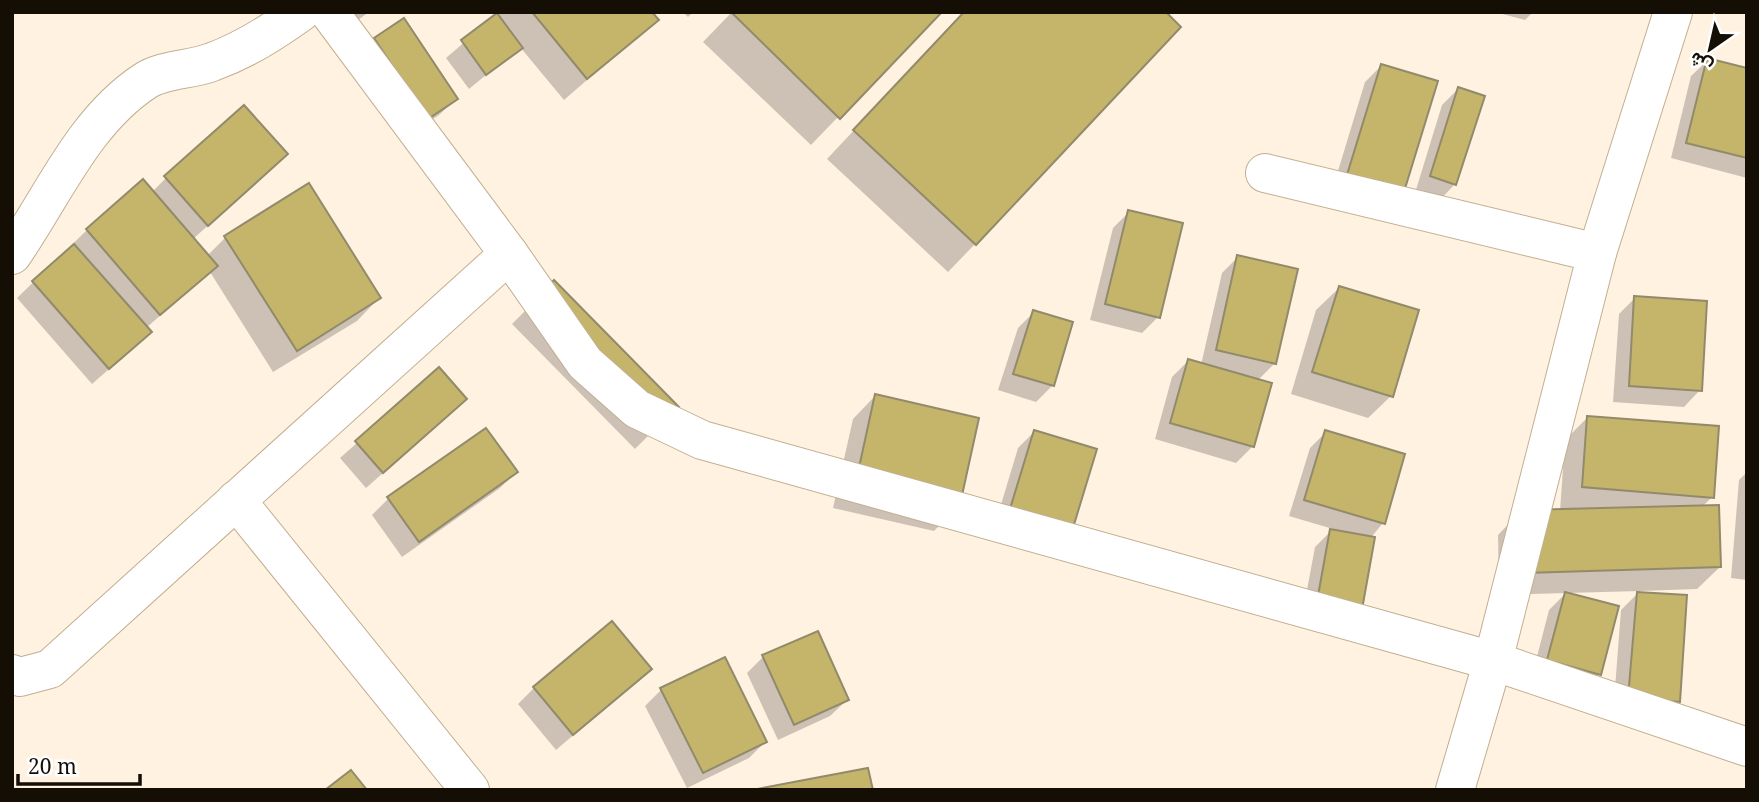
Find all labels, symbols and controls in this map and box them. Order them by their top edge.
north arrow [1675,14,1745,84]
text: ش [1684,46,1717,80]
scale bar [18,742,140,786]
text: 20 m [28,752,77,780]

